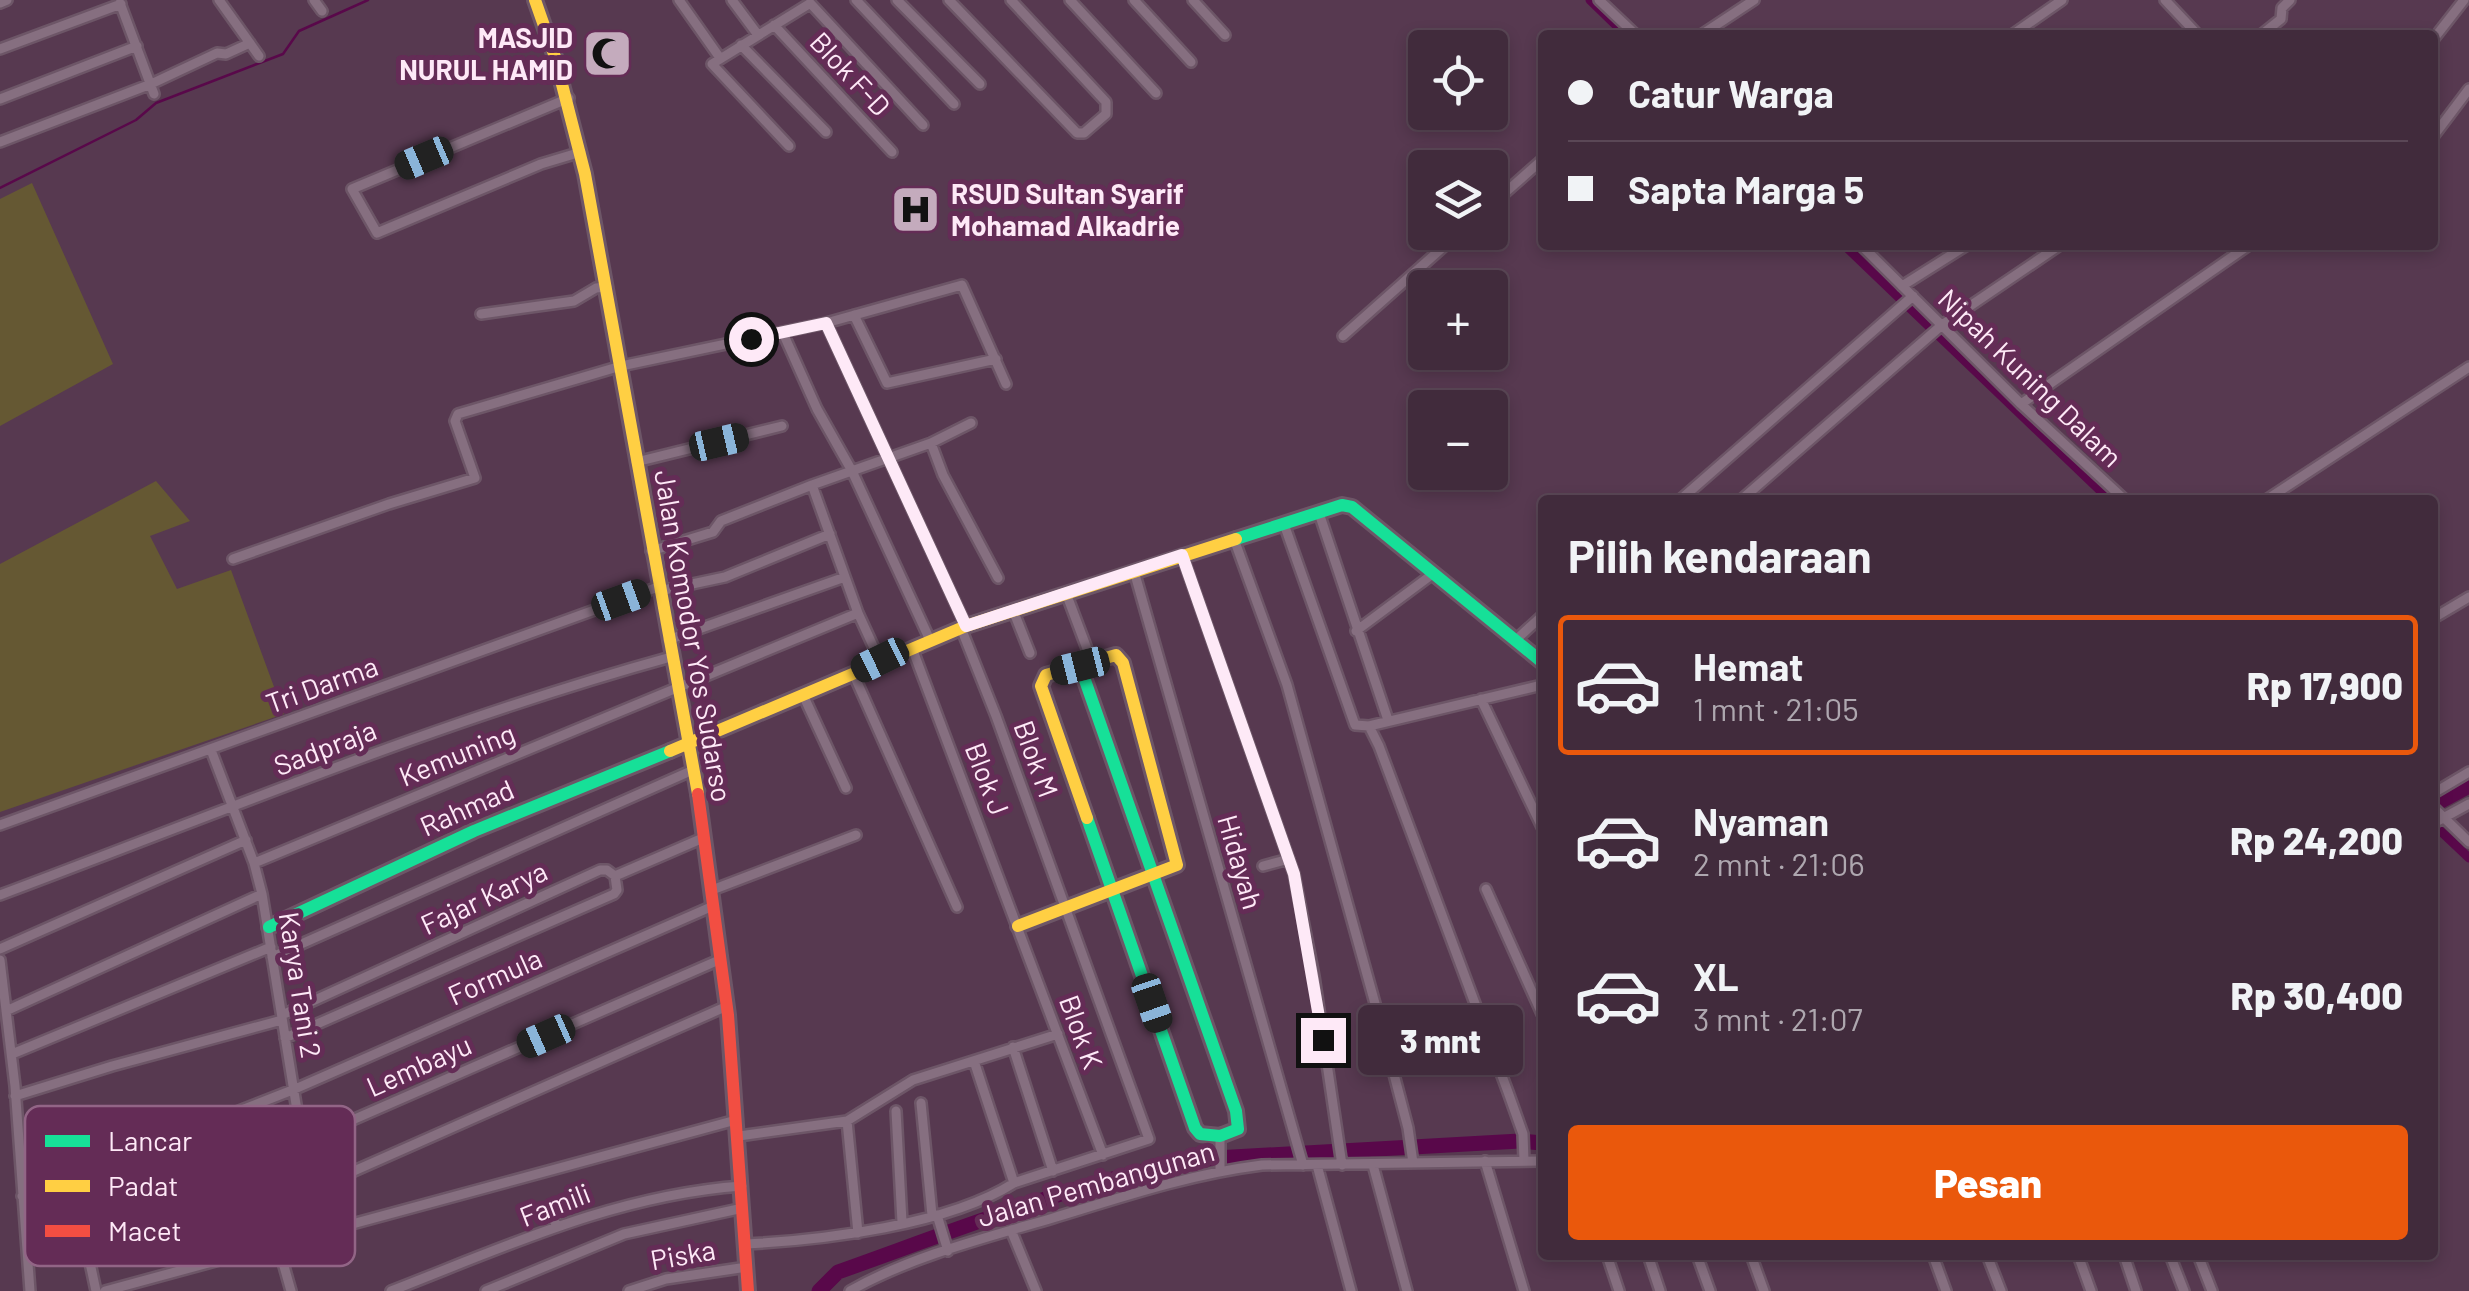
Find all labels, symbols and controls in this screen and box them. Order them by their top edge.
place label: MASJID NURUL HAMID [399,20,573,86]
street label: Blok F-D [804,24,898,122]
mosque icon: MASJID NURUL HAMID [582,28,634,80]
map controls [1408,30,1508,490]
button: locate [1408,30,1508,130]
text: Catur Warga [1628,70,1834,116]
car [391,132,457,184]
button: layers [1408,150,1508,250]
text: Sapta Marga 5 [1628,166,1864,212]
place label: RSUD Sultan Syarif Mohamad Alkadrie [951,176,1184,242]
hospital icon: RSUD Sultan Syarif Mohamad Alkadrie [890,184,942,236]
button: + [1408,270,1508,370]
street label: Nipah Kuning Dalam [1932,281,2130,474]
route start [729,317,774,362]
button: − [1408,390,1508,490]
car [686,421,752,463]
street label: Jalan Komodor Yos Sudarso [648,467,740,805]
text: Pilih kendaraan [1568,528,1872,582]
car [588,576,654,624]
car [846,633,914,687]
icon: car [1573,640,1663,730]
text: Hemat [1693,643,1803,689]
car [1047,644,1113,688]
street label: Tri Darma [261,648,382,720]
text: Rp 17,900 [2247,662,2403,708]
text: 1 mnt · 21:05 [1693,689,1859,727]
street label: Sadpraja [269,712,381,782]
street label: Kemuning [394,715,520,793]
street label: Blok M [1007,716,1066,802]
street label: Blok J [959,738,1017,820]
street label: Rahmad [414,771,519,843]
icon: car [1573,795,1663,885]
text: Nyaman [1693,798,1829,844]
street label: Hidayah [1211,810,1271,913]
text: Rp 24,200 [2230,817,2403,863]
text: 2 mnt · 21:06 [1693,844,1865,882]
street label: Fajar Karya [415,853,552,941]
street label: Karya Tani 2 [273,909,329,1060]
street label: Formula [442,940,547,1012]
icon: car [1573,950,1663,1040]
text: XL [1693,953,1739,999]
car [1128,970,1176,1036]
text: Rp 30,400 [2231,972,2403,1018]
street label: Blok K [1053,990,1111,1073]
text: 3 mnt · 21:07 [1693,999,1863,1037]
callout: 3 mnt [1358,1005,1523,1075]
car [512,1010,580,1062]
route end [1301,1018,1346,1063]
text: 3 mnt [1400,1021,1481,1059]
street label: Lembayu [361,1027,476,1103]
legend [25,1106,355,1266]
text: Lancar [108,1123,192,1157]
button: Pesan [1568,1125,2408,1240]
street label: Jalan Pembangunan [973,1133,1218,1233]
text: Padat [108,1168,178,1202]
street label: Famili [514,1175,595,1233]
text: Macet [108,1213,182,1247]
street label: Piska [648,1232,718,1276]

